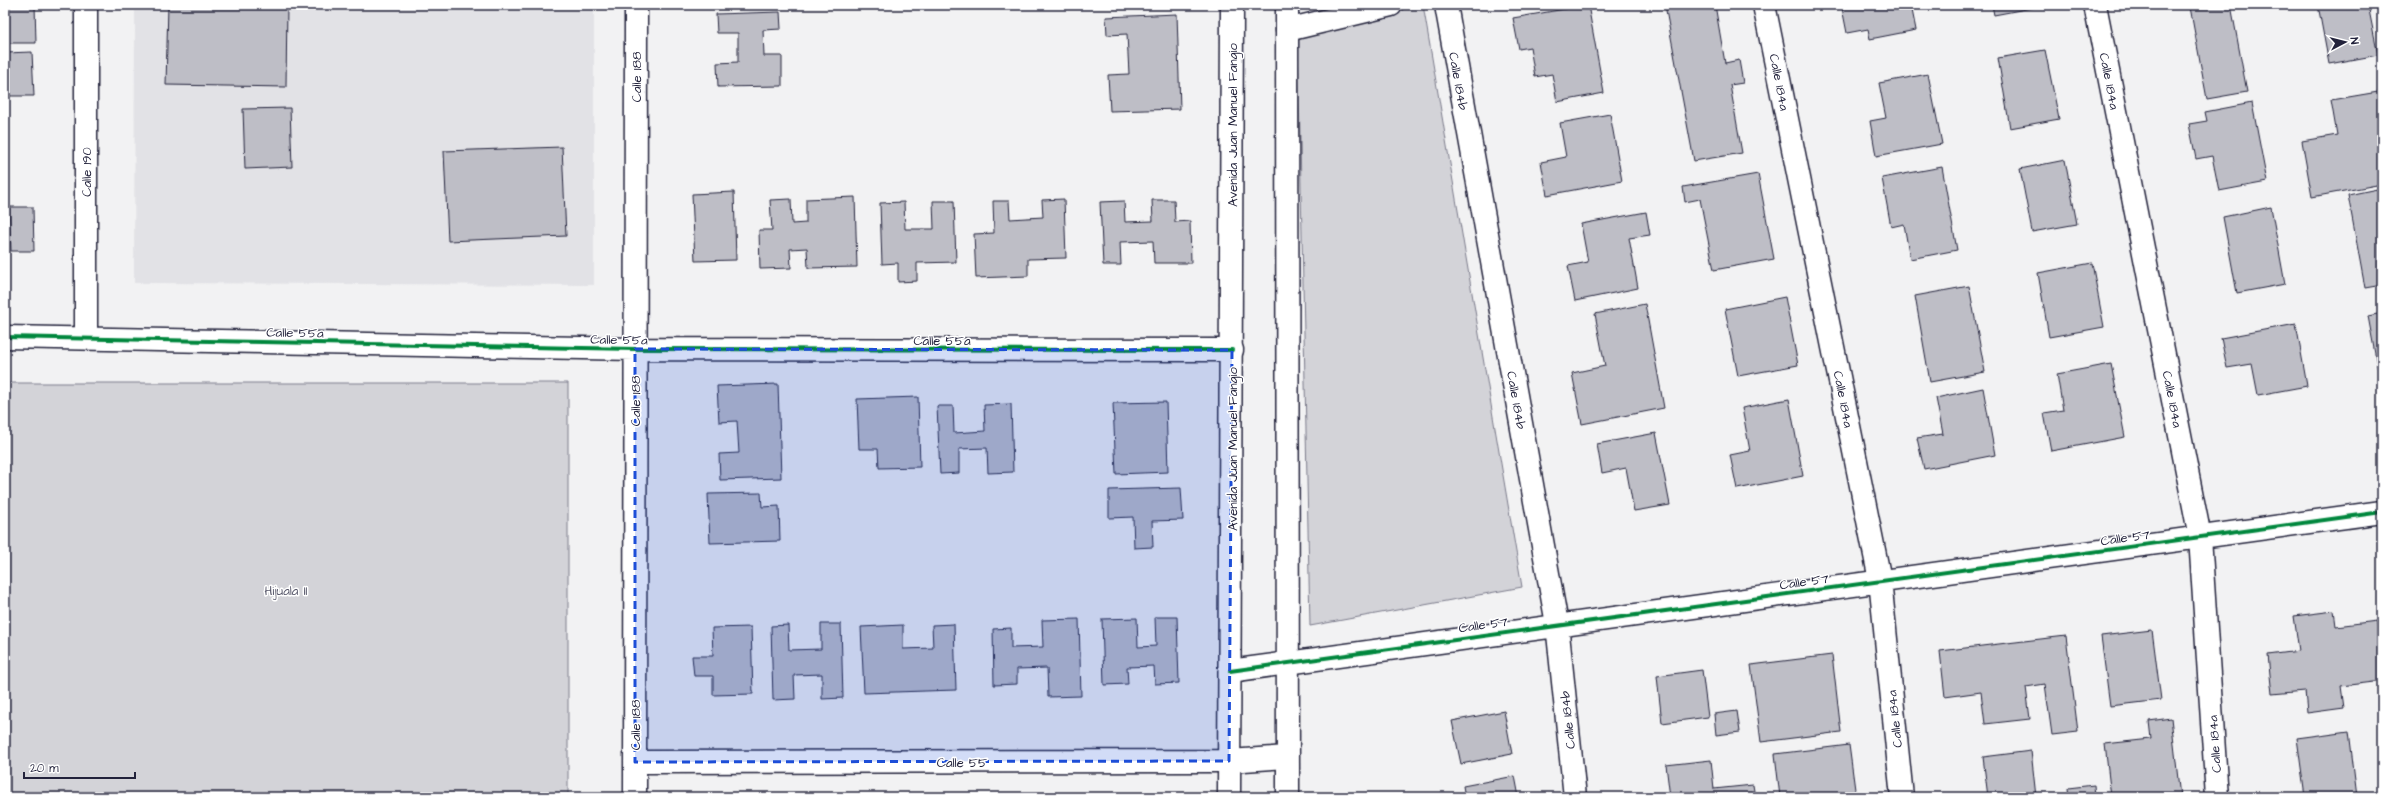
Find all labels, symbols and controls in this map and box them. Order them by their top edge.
north arrow [2325,22,2365,62]
text: N [2347,37,2362,45]
street label: Avenida Juan Manuel Fangio [1224,42,1243,207]
street label: Calle 188 [628,51,646,102]
street label: Calle 184b [1444,51,1472,112]
street label: Calle 184a [2095,51,2123,112]
street label: Calle 184a [1765,52,1793,113]
street label: Calle 190 [78,147,96,197]
street label: Calle 55a [266,324,324,343]
street label: Calle 55a [590,331,648,350]
street label: Calle 55a [913,332,971,350]
street label: Avenida Juan Manuel Fangio [1224,366,1243,531]
street label: Calle 184a [1829,369,1857,430]
street label: Calle 184a [2158,369,2186,430]
street label: Calle 184b [1502,370,1530,431]
street label: Calle 188 [627,375,645,426]
street label: Calle 57 [2099,526,2151,550]
street label: Calle 57 [1778,570,1830,594]
park label: Hijuala II [264,582,308,600]
street label: Calle 57 [1457,613,1509,637]
street label: Calle 184b [1556,689,1580,750]
street label: Calle 184a [1883,689,1907,749]
street label: Calle 188 [627,699,645,750]
street label: Calle 184a [2204,714,2226,773]
scale bar [24,754,135,780]
street label: Calle 55 [937,754,987,772]
text: 20 m [30,760,59,777]

